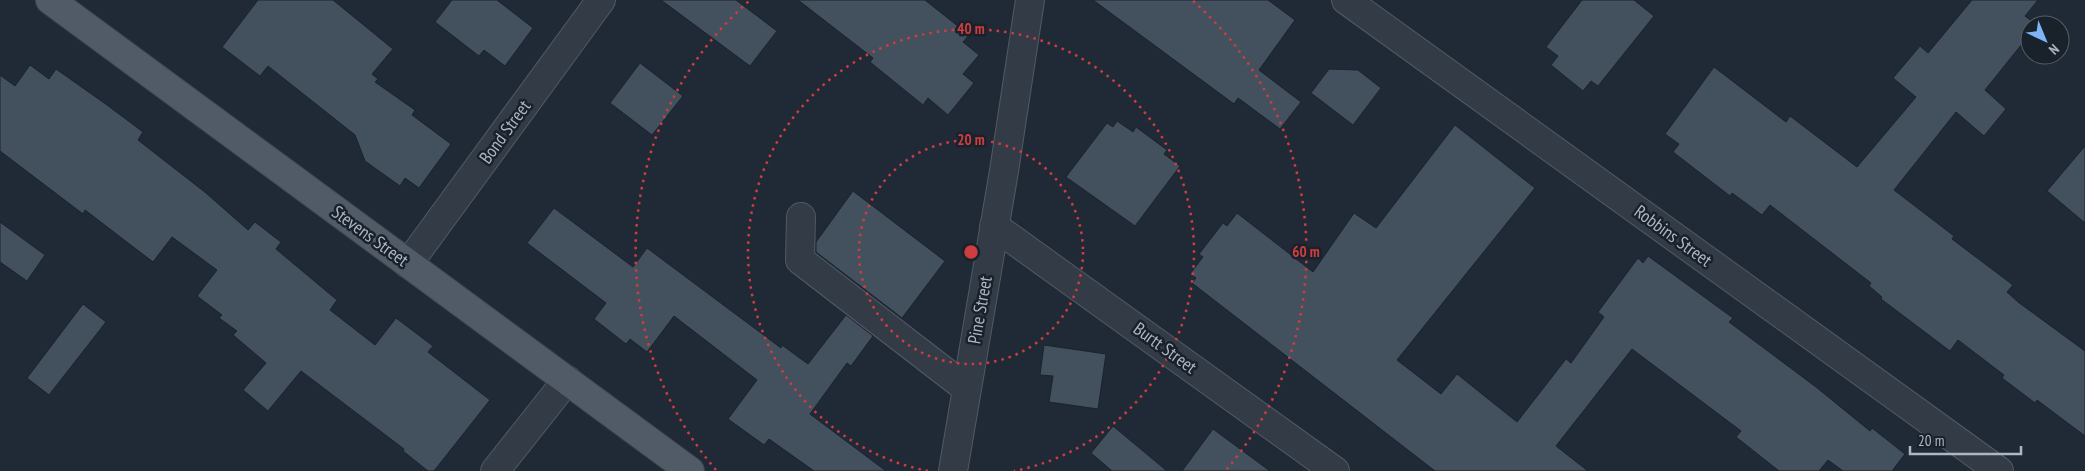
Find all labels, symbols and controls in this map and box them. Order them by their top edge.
north arrow [2020,15,2070,65]
text: 40 m [957,19,985,38]
text: N [2045,40,2063,58]
street label: Bond Street [474,95,535,168]
text: 20 m [957,130,985,149]
street label: Stevens Street [327,200,413,271]
street label: Robbins Street [1630,200,1717,271]
text: 60 m [1292,242,1320,261]
centre of rings [962,243,980,261]
street label: Pine Street [962,274,997,346]
street label: Burtt Street [1129,317,1201,378]
scale bar [1910,424,2021,456]
text: 20 m [1918,431,1944,450]

